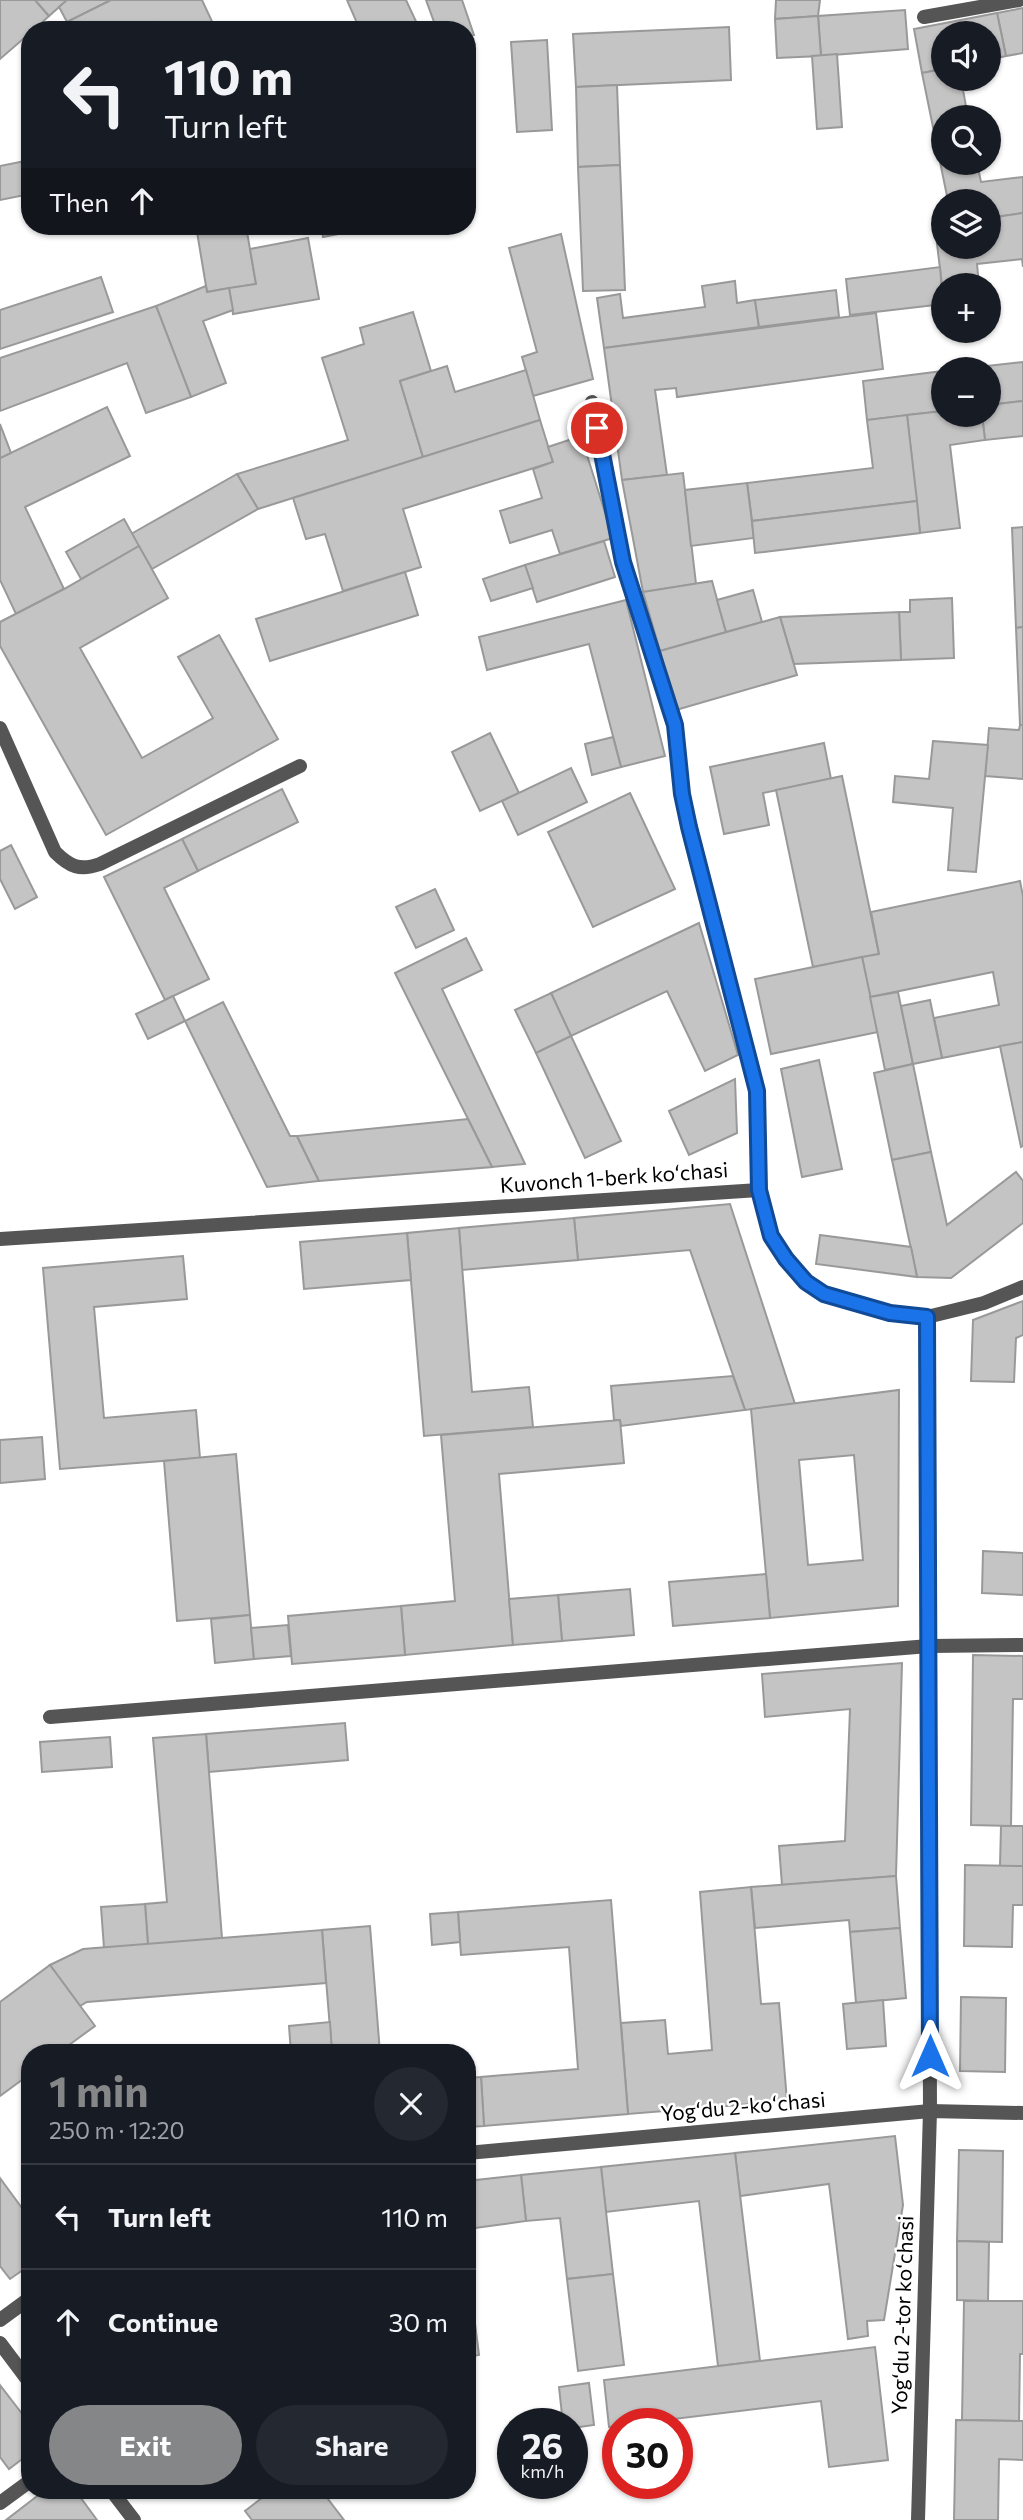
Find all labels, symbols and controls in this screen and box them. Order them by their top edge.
map controls [931,21,1001,427]
button: sound [931,21,1001,91]
text: 110 m [164,45,293,105]
icon: left [49,49,140,140]
text: Turn left [164,105,288,145]
button: search [931,105,1001,175]
icon: ahead [123,182,161,220]
text: Then [49,186,109,217]
button: layers [931,189,1001,259]
button: + [931,273,1001,343]
button: − [931,357,1001,427]
pin [567,398,627,458]
icon: arrive [578,409,616,447]
street label: Kuvonch 1-berk koʻchasi [499,1156,729,1197]
position arrow [893,2019,967,2093]
text: 1 min [49,2064,149,2116]
button: close [374,2067,448,2141]
street label: Yogʻdu 2-koʻchasi [659,2086,826,2125]
text: 250 m · 12:20 [49,2116,184,2144]
icon: left [49,2198,87,2236]
text: Turn left [108,2201,211,2232]
text: 110 m [381,2201,448,2232]
street label: Yogʻdu 2-tor koʻchasi [886,2215,917,2415]
icon: ahead [49,2303,87,2341]
text: Continue [108,2306,218,2337]
text: 30 m [389,2306,448,2337]
button: Exit [49,2405,242,2485]
button: Share [256,2405,448,2485]
speed limit sign: 30 [602,2408,693,2499]
text: 26 [522,2423,563,2466]
text: km/h [521,2460,564,2482]

